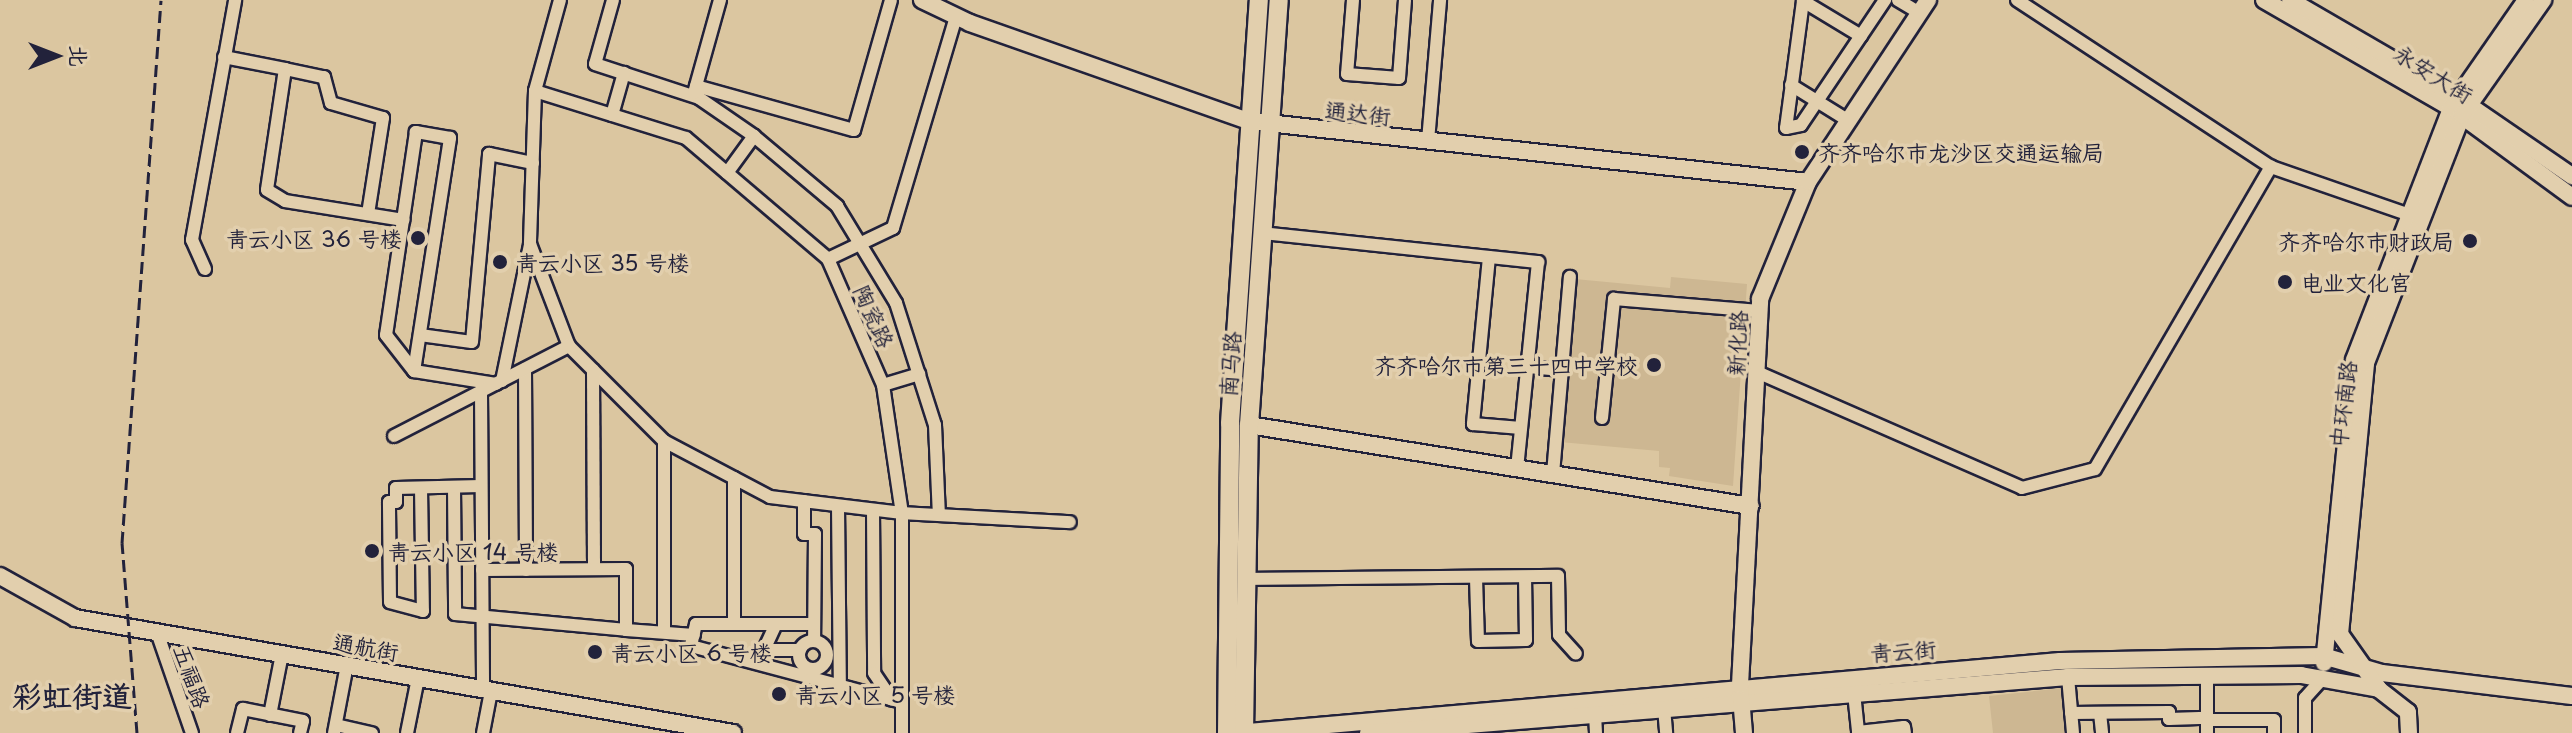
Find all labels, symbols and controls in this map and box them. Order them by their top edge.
north arrow [16,16,96,96]
street label: 永安大街 [2390,38,2478,108]
text: 北 [64,45,97,67]
street label: 通达街 [1324,95,1392,129]
place label: 齐齐哈尔市龙沙区交通运输局 [1818,139,2104,165]
marker: 齐齐哈尔市龙沙区交通运输局 [1793,143,1811,161]
place label: 青云小区 36 号楼 [226,225,402,251]
place label: 齐齐哈尔市财政局 [2278,228,2454,254]
marker: 青云小区 36 号楼 [409,229,427,247]
marker: 齐齐哈尔市财政局 [2461,232,2479,250]
place label: 青云小区 35 号楼 [516,249,690,275]
marker: 青云小区 35 号楼 [491,253,509,271]
place label: 电业文化宫 [2301,269,2411,295]
marker: 电业文化宫 [2276,273,2294,291]
street label: 陶瓷路 [850,280,900,352]
street label: 新化路 [1721,309,1751,377]
street label: 南马路 [1214,330,1244,398]
place label: 齐齐哈尔市第三十四中学校 [1374,352,1638,378]
marker: 齐齐哈尔市第三十四中学校 [1645,356,1663,374]
street label: 中环南路 [2324,359,2360,449]
place label: 青云小区 14 号楼 [388,538,559,564]
marker: 青云小区 14 号楼 [363,542,381,560]
street label: 通航街 [331,627,401,665]
street label: 青云街 [1869,635,1937,665]
place label: 青云小区 6 号楼 [611,639,773,665]
street label: 五福路 [169,640,217,712]
marker: 青云小区 6 号楼 [586,643,604,661]
district label: 彩虹街道 [12,677,132,713]
place label: 青云小区 5 号楼 [795,681,955,707]
marker: 青云小区 5 号楼 [770,685,788,703]

